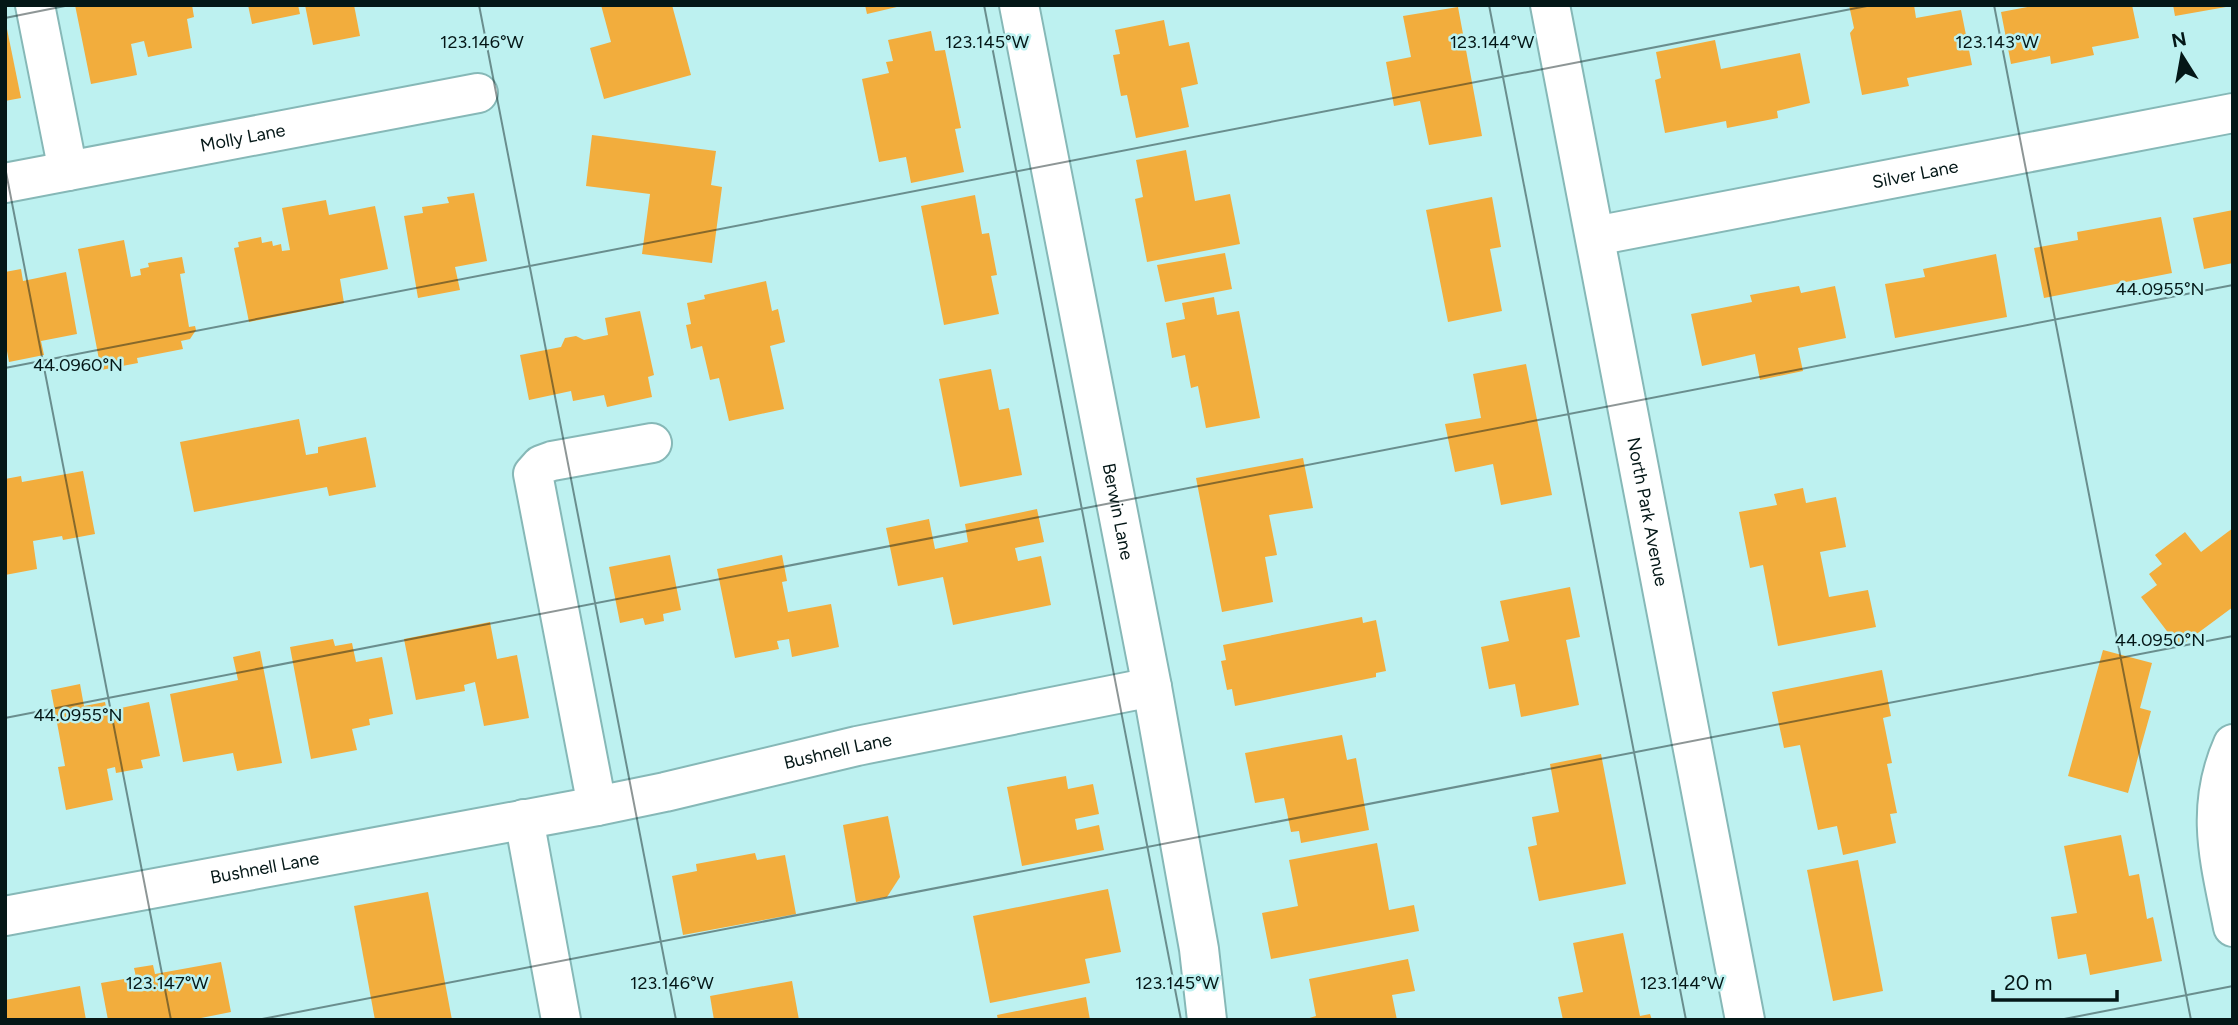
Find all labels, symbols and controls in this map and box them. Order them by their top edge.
north arrow [2147,21,2217,91]
text: N [2169,27,2188,52]
text: 123.146°W [440,31,525,53]
text: 123.145°W [945,31,1030,53]
text: 123.144°W [1450,31,1535,53]
text: 123.143°W [1955,31,2039,53]
street label: Molly Lane [198,119,287,157]
street label: Silver Lane [1870,155,1960,193]
text: 44.0955°N [2115,278,2205,300]
text: 44.0960°N [33,354,123,376]
street label: North Park Avenue [1622,435,1672,588]
street label: Berwin Lane [1098,461,1138,562]
text: 44.0950°N [2115,629,2205,651]
text: 44.0955°N [33,704,123,726]
street label: Bushnell Lane [781,728,894,774]
street label: Bushnell Lane [208,847,321,889]
scale bar [1993,958,2117,1002]
text: 20 m [2004,970,2052,995]
text: 123.147°W [125,972,209,994]
text: 123.146°W [630,972,715,994]
text: 123.145°W [1135,972,1220,994]
text: 123.144°W [1640,972,1725,994]

